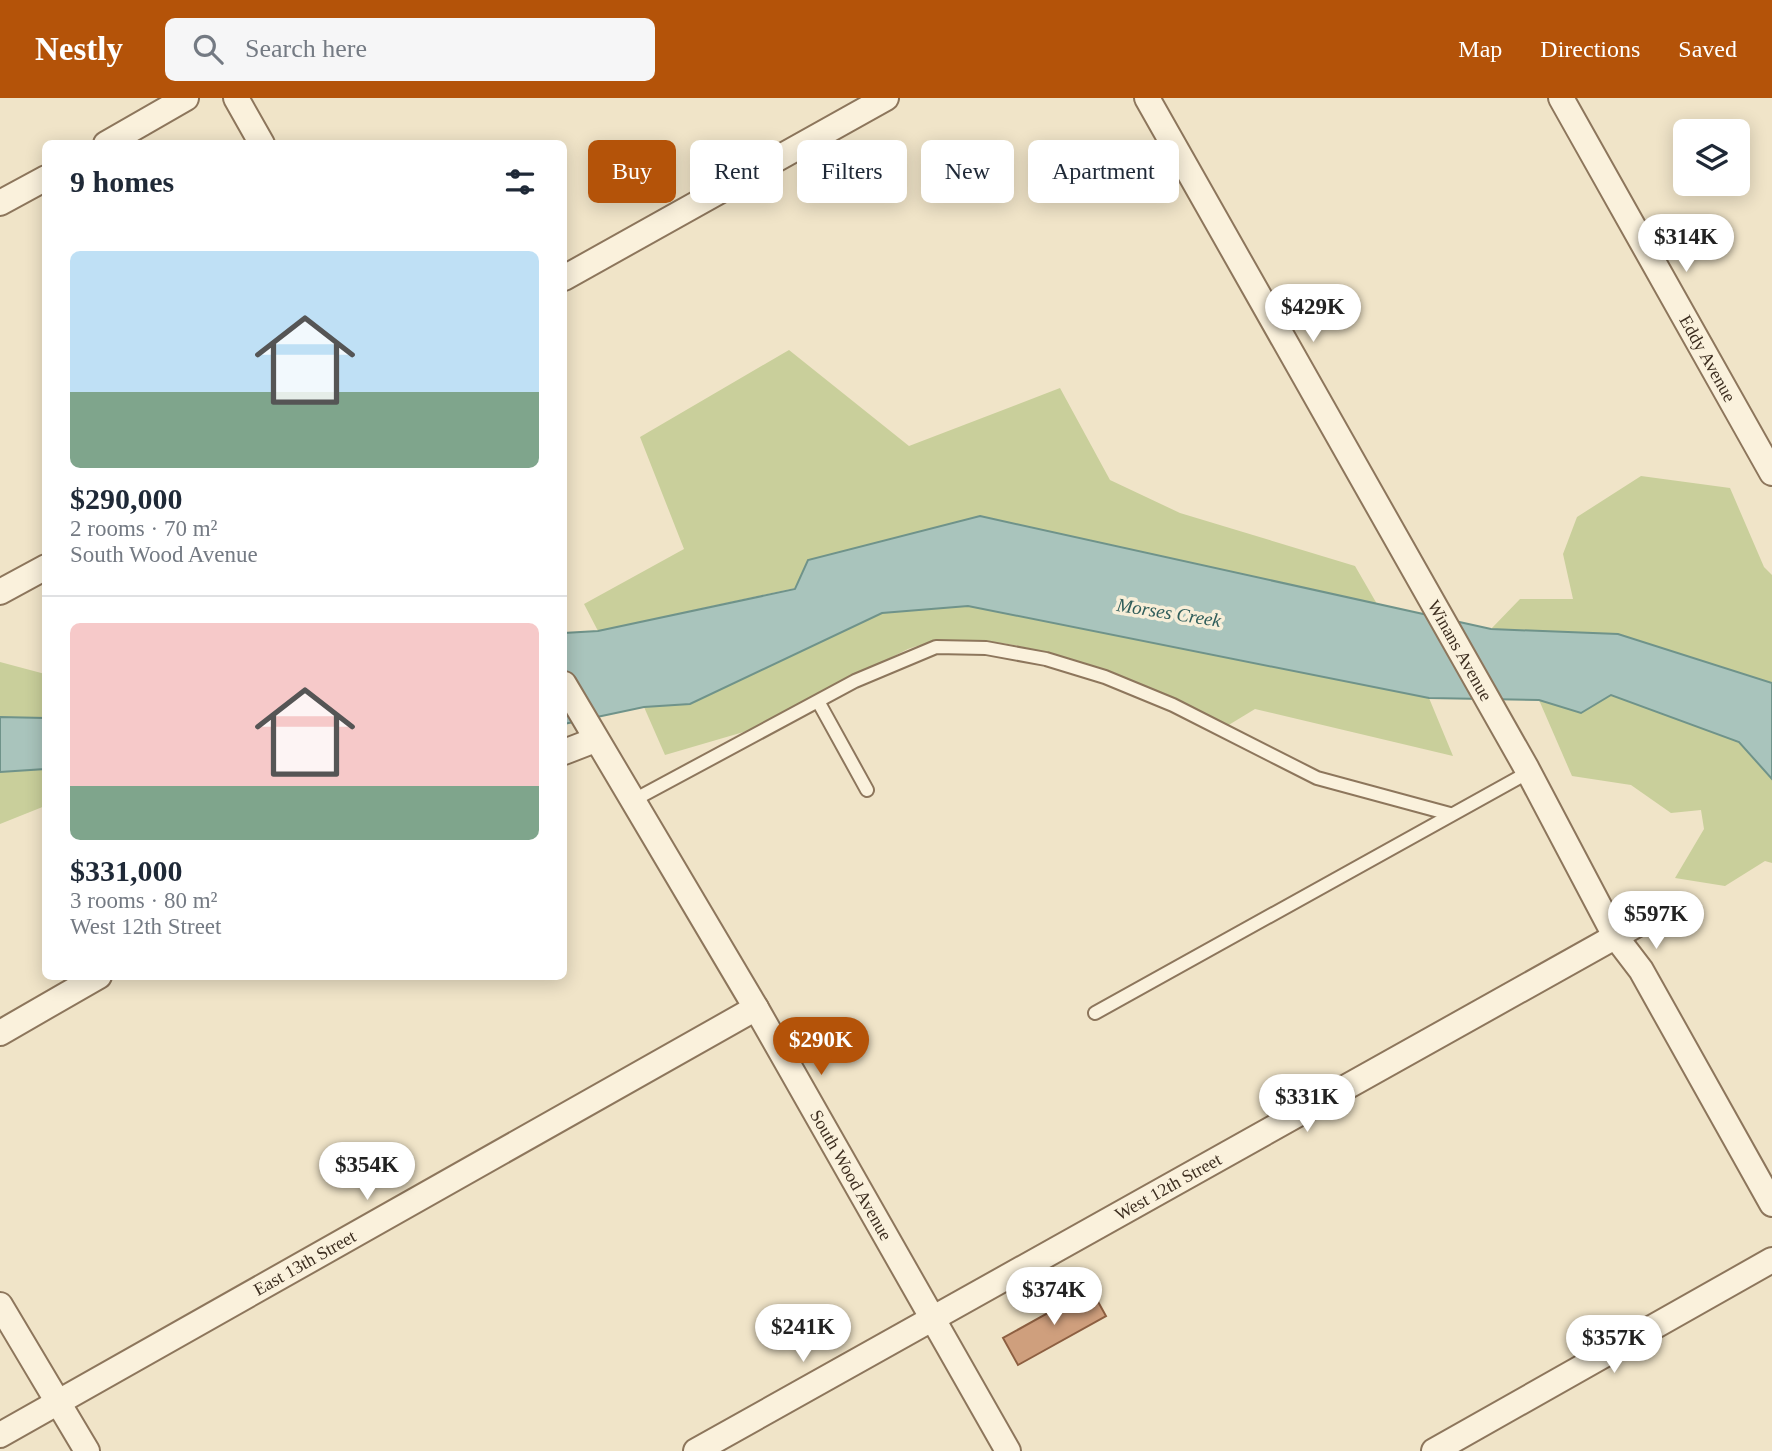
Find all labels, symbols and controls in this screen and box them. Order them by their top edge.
search box [165,18,655,81]
icon: search [189,30,227,68]
text: Nestly [35,31,123,67]
text: Search here [245,34,367,63]
text: Map [1458,36,1502,62]
text: Directions [1540,36,1640,62]
text: Saved [1678,36,1737,62]
map controls [1673,119,1750,196]
button: layers [1673,119,1750,196]
chip: Buy [588,140,676,203]
chip: Rent [690,140,783,203]
chip: Filters [797,140,907,203]
chip: New [921,140,1014,203]
chip: Apartment [1028,140,1179,203]
icon: filters [501,163,539,201]
text: 9 homes [70,165,174,198]
pin: $314K [1637,214,1735,274]
text: $314K [1654,224,1718,249]
pin: $429K [1264,285,1362,344]
text: $429K [1281,294,1345,319]
icon: home [242,297,368,423]
street label: Eddy Avenue [1675,312,1740,405]
text: $290,000 [70,482,183,515]
text: 2 rooms · 70 m² [70,516,217,541]
text: South Wood Avenue [70,542,258,567]
water label: Morses Creek [1114,594,1223,631]
street label: Winans Avenue [1423,597,1496,704]
icon: home [242,669,368,795]
text: $331,000 [70,854,183,887]
text: 3 rooms · 80 m² [70,888,217,913]
pin: $597K [1607,892,1705,951]
text: $597K [1624,901,1688,926]
text: West 12th Street [70,914,221,939]
pin: $290K [772,1018,870,1077]
text: $290K [789,1027,853,1052]
pin: $331K [1258,1074,1356,1134]
text: $331K [1275,1084,1339,1109]
street label: South Wood Avenue [806,1106,896,1244]
pin: $354K [318,1142,416,1202]
street label: West 12th Street [1111,1149,1225,1225]
text: $354K [335,1152,399,1177]
street label: East 13th Street [250,1226,359,1300]
pin: $374K [1005,1268,1103,1327]
text: $374K [1022,1277,1086,1302]
pin: $241K [754,1304,852,1364]
text: $241K [771,1314,835,1339]
pin: $357K [1565,1316,1663,1375]
text: $357K [1582,1325,1646,1350]

